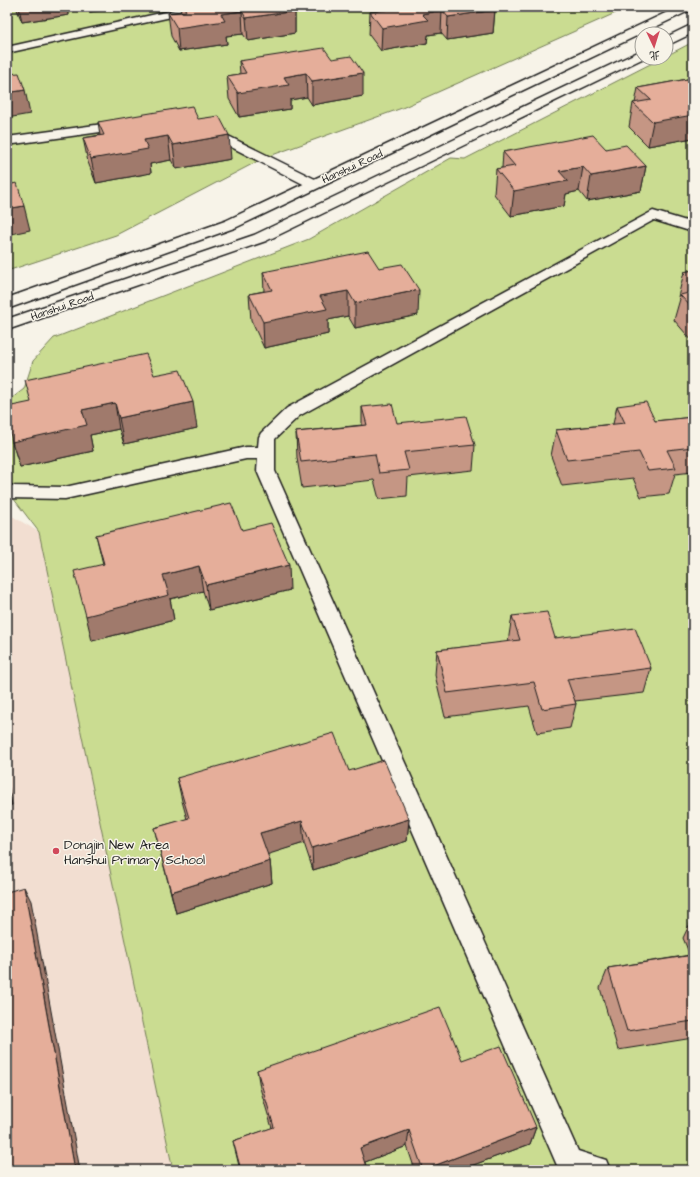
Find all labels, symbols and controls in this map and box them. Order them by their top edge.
north arrow [634,26,674,66]
text: 北 [649,48,661,63]
street label: Hanshui Road [319,146,385,187]
street label: Hanshui Road [29,289,96,324]
place label: Dongjin New Area Hanshui Primary School [64,836,205,870]
marker: Dongjin New Area Hanshui Primary School [51,846,61,856]

